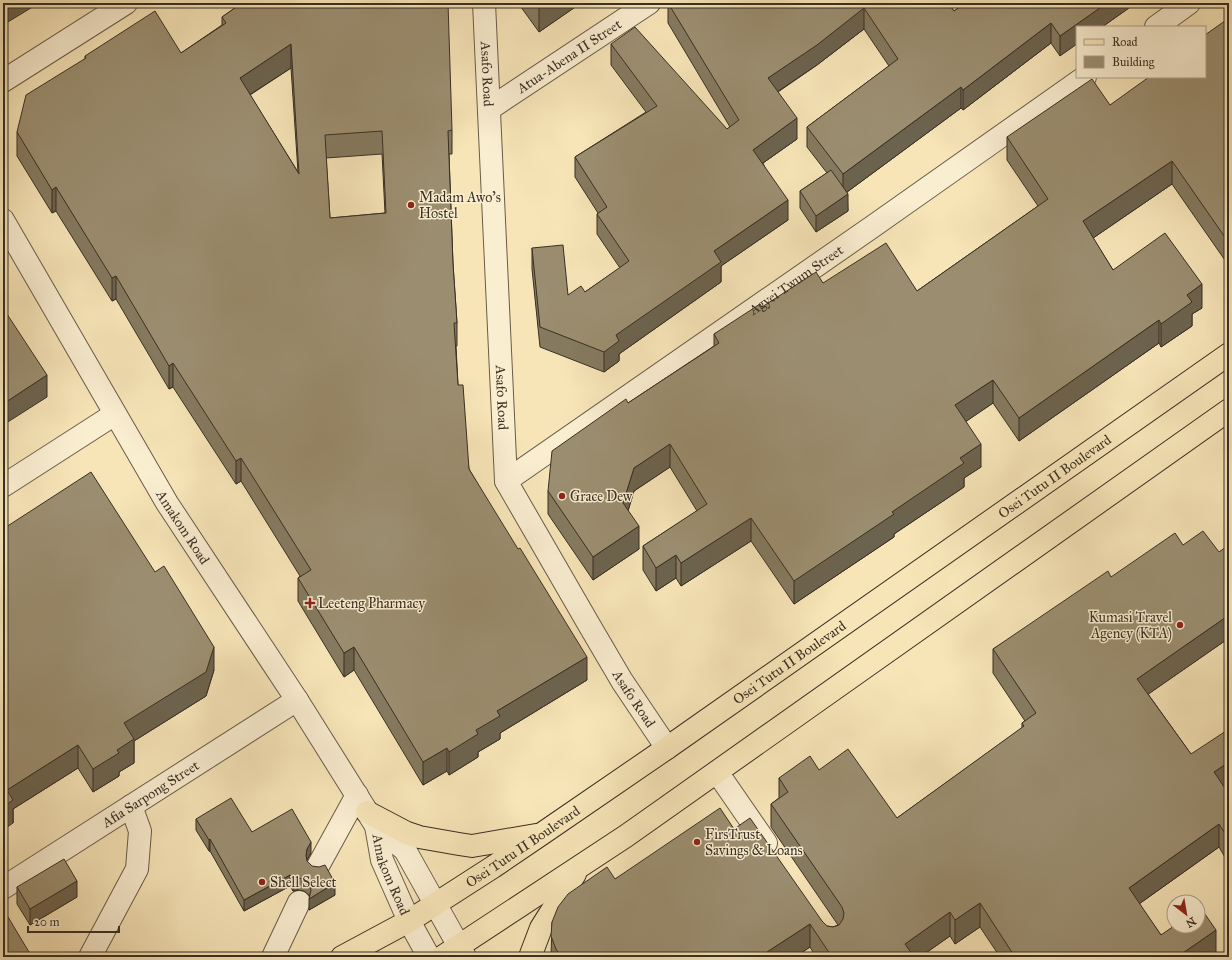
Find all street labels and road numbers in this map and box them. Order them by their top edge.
street label: Atua-Abena II Street [513,15,625,97]
street label: Asafo Road [477,40,497,107]
street label: Agyei Twum Street [745,241,846,319]
street label: Asafo Road [492,364,512,431]
street label: Osei Tutu II Boulevard [995,431,1114,522]
street label: Amakom Road [152,486,214,567]
street label: Osei Tutu II Boulevard [729,617,849,708]
street label: Asafo Road [608,666,659,730]
street label: Afia Sarpong Street [98,756,202,832]
street label: Osei Tutu II Boulevard [462,802,583,891]
street label: Amakom Road [369,832,414,917]

